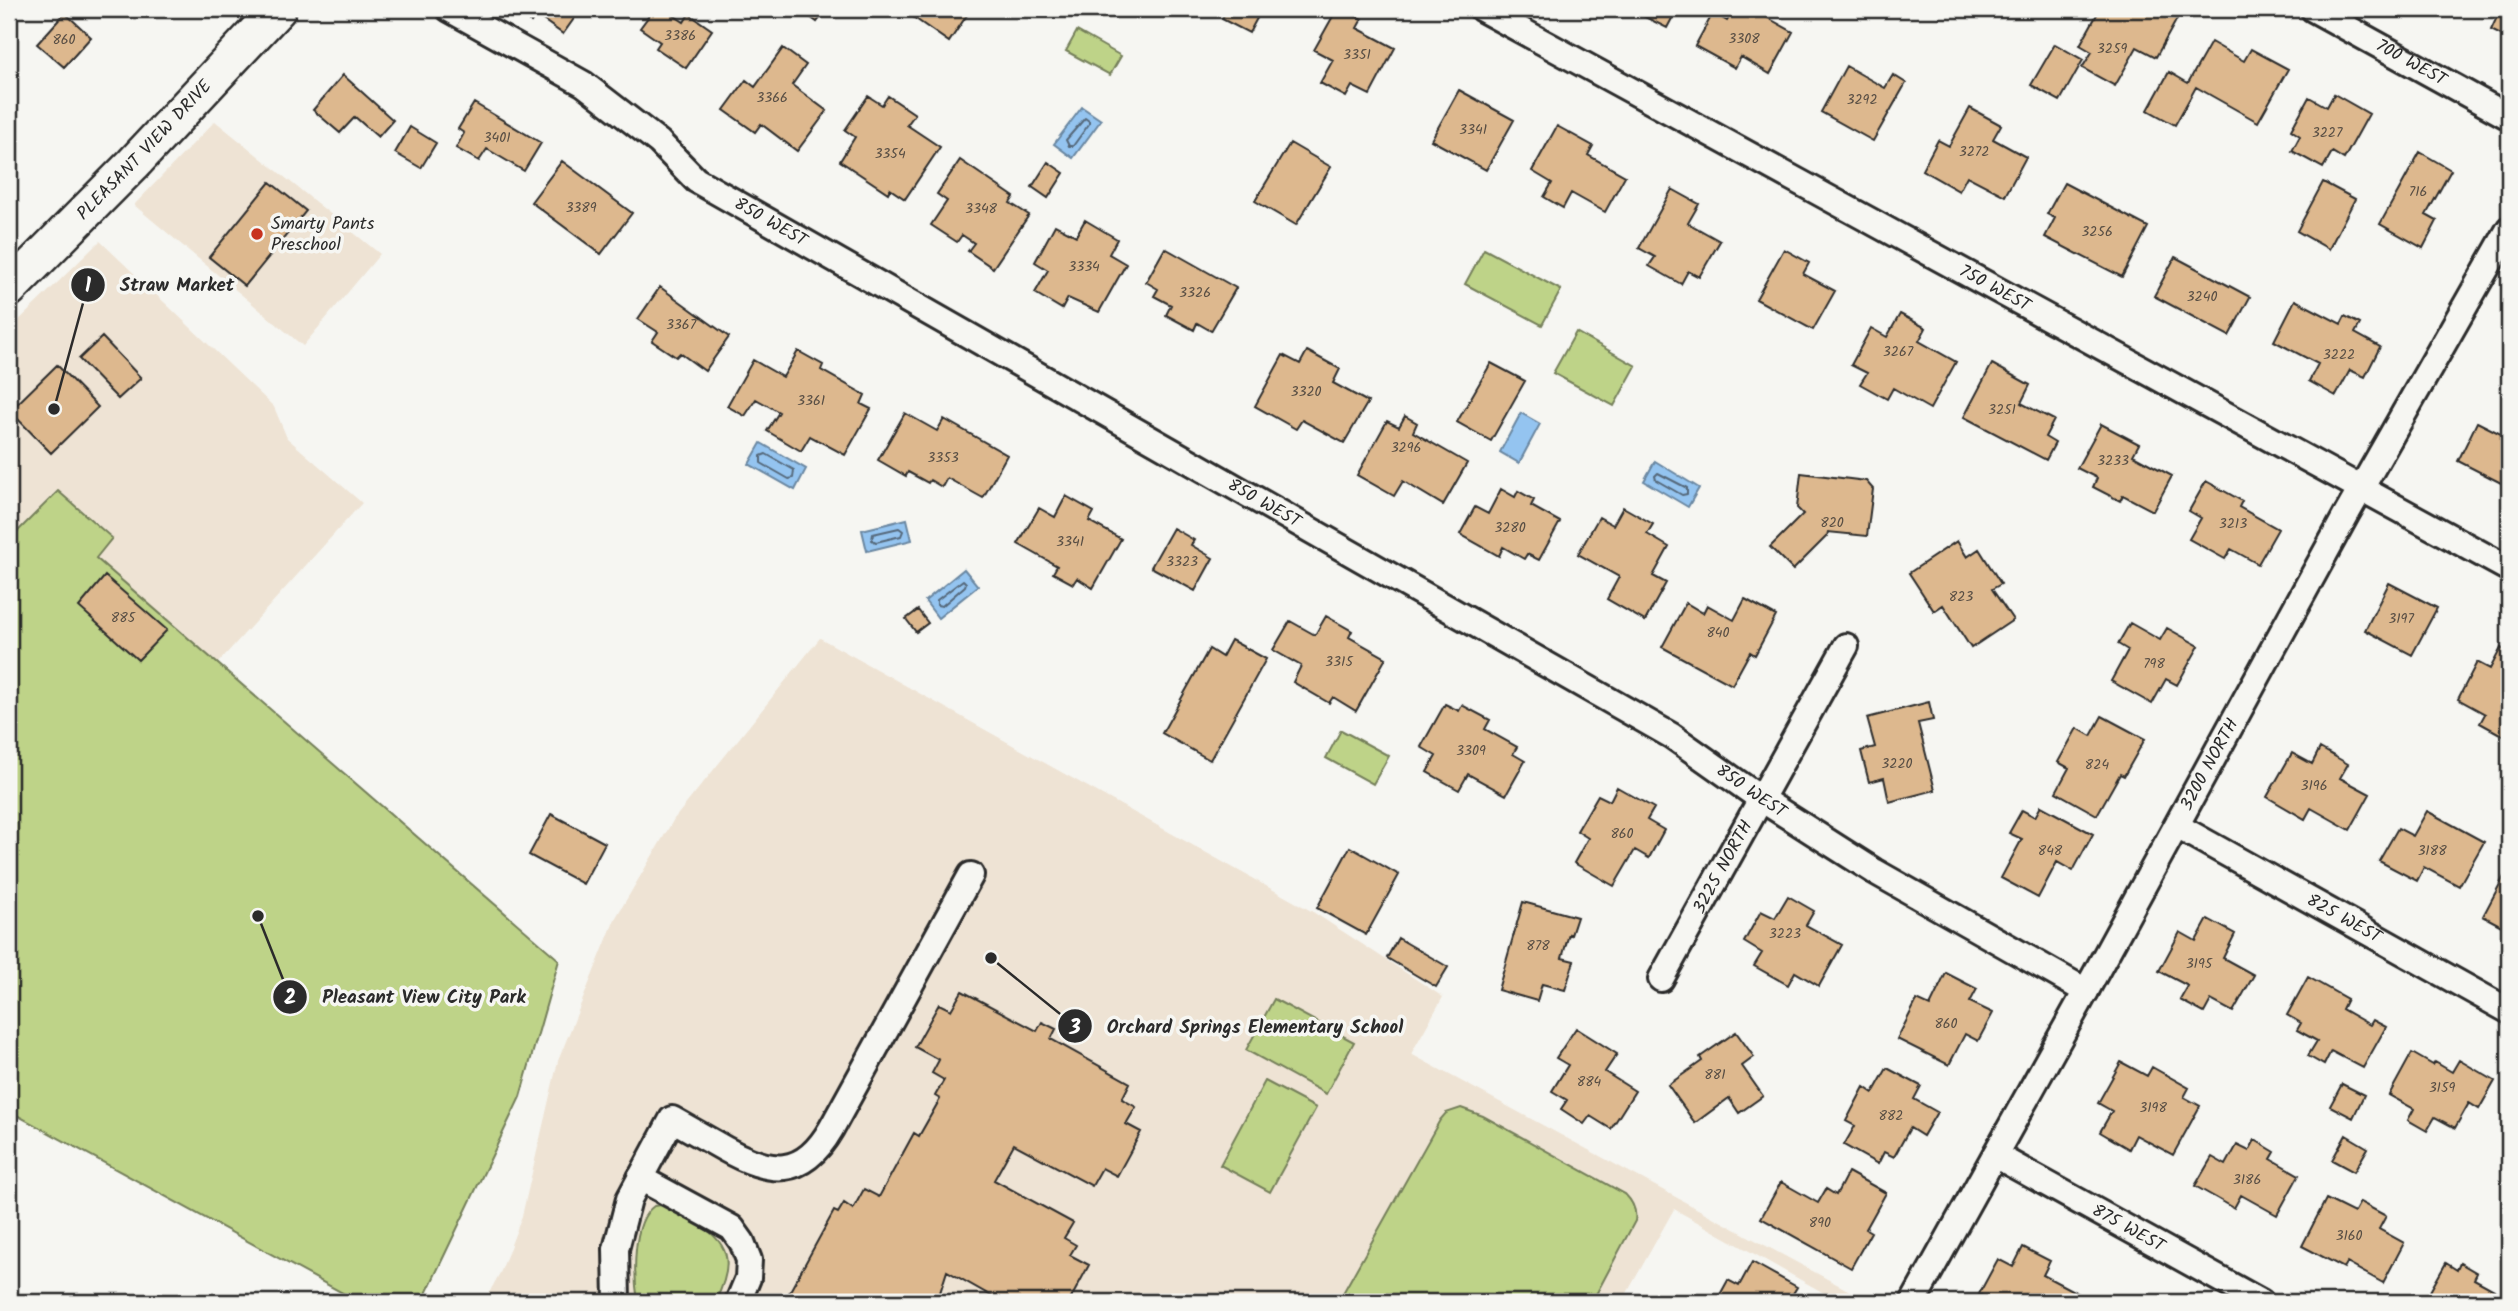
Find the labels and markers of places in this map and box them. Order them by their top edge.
place label: Smarty Pants Preschool [271,210,375,260]
marker: Smarty Pants Preschool [249,226,265,242]
callout: Straw Market [70,265,248,305]
callout: Pleasant View City Park [273,977,539,1017]
callout: Orchard Springs Elementary School [1058,1006,1417,1046]

